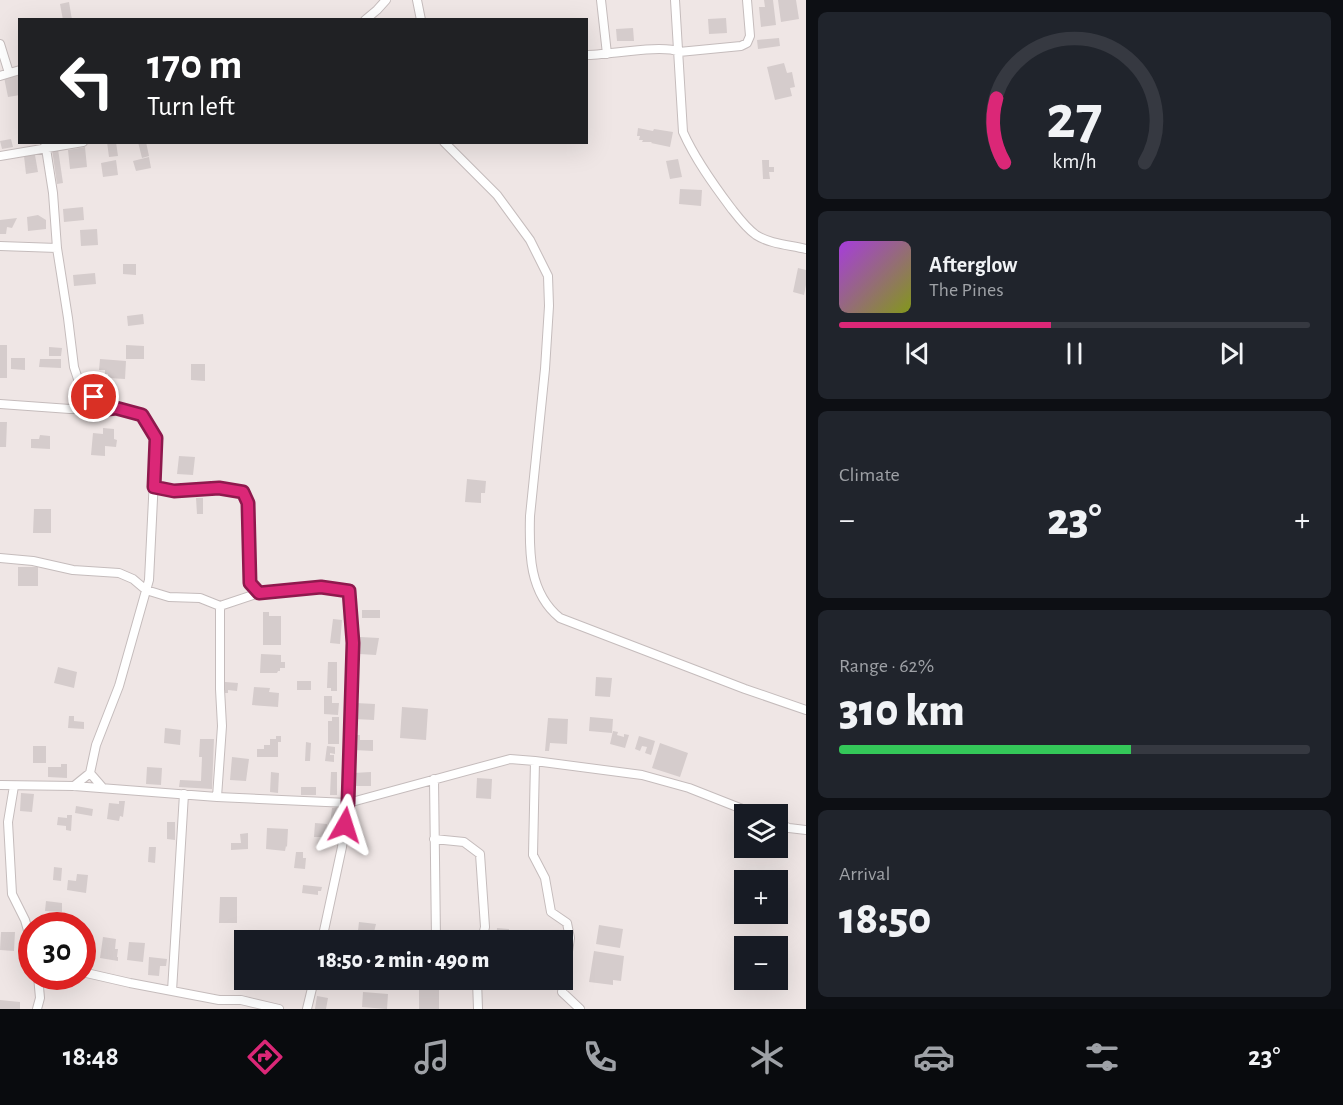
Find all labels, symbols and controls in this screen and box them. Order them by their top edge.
icon: left [48,42,126,120]
text: 170 m [147,44,242,86]
text: 27 [1046,87,1103,149]
text: Turn left [147,93,235,120]
text: km/h [1052,151,1097,172]
text: Afterglow [929,254,1017,276]
text: The Pines [929,280,1004,300]
icon: previous [901,337,934,370]
icon: pause [1058,337,1091,370]
icon: next [1215,337,1248,370]
pin [68,371,119,422]
icon: arrive [77,380,110,413]
text: Climate [839,465,900,485]
text: 23° [1047,498,1102,543]
text: − [839,504,855,537]
text: + [1294,504,1310,537]
text: Range · 62% [839,656,934,676]
text: 310 km [839,689,965,734]
position arrow [313,793,377,857]
map controls [734,804,788,990]
button: layers [734,804,788,858]
text: Arrival [839,864,890,884]
button: + [734,870,788,924]
text: 18:50 [839,897,931,942]
speed limit sign: 30 [18,912,96,990]
button: − [734,936,788,990]
text: 18:50 · 2 min · 490 m [318,949,489,971]
icon: directions [244,1036,286,1078]
icon: music [411,1036,453,1078]
icon: phone [579,1036,621,1078]
icon: climate [746,1036,788,1078]
icon: car [913,1036,955,1078]
icon: filters [1081,1036,1123,1078]
text: 18:48 [63,1043,119,1070]
text: 23° [1248,1043,1280,1070]

